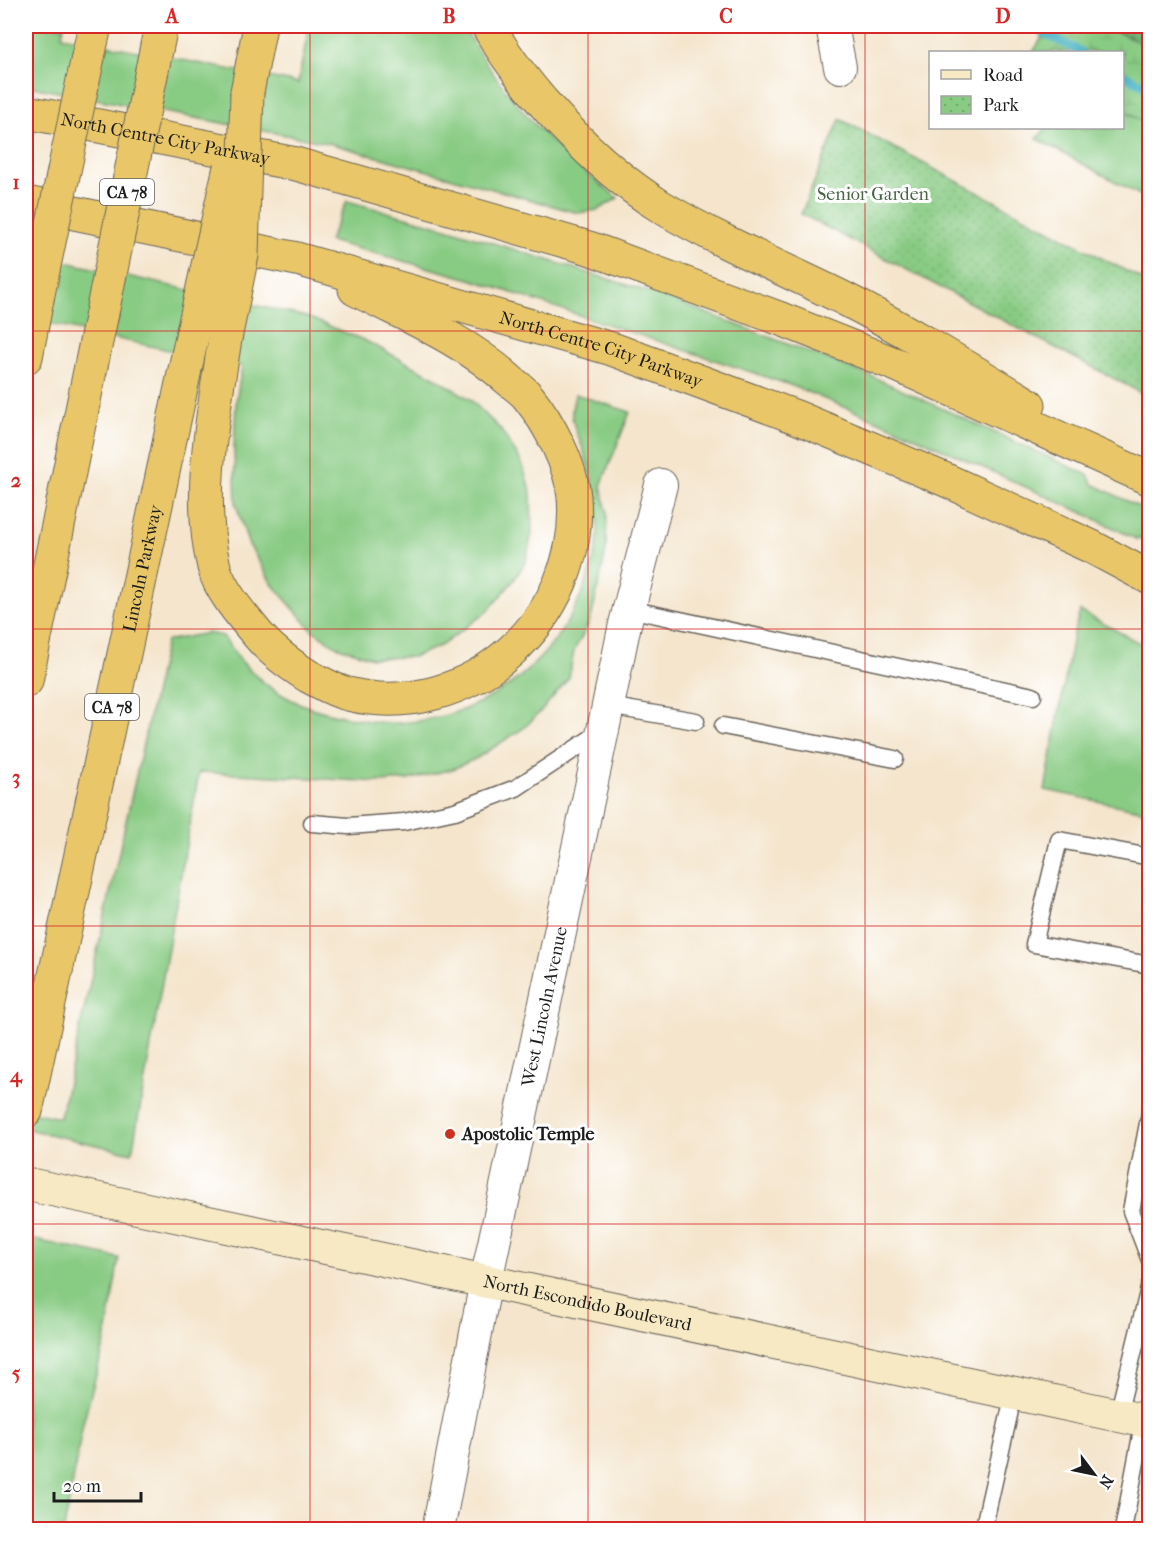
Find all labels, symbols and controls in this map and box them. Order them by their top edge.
text: A [164,5,180,28]
text: B [442,5,456,28]
text: C [719,5,733,28]
text: D [995,5,1011,28]
legend [929,51,1124,129]
text: Road [983,65,1023,86]
text: Park [983,95,1020,116]
street label: North Centre City Parkway [59,109,273,170]
text: 1 [12,171,20,194]
road number: CA 78 [100,179,154,205]
park label: Senior Garden [817,184,930,205]
street label: North Centre City Parkway [497,307,707,393]
text: 2 [11,469,21,492]
street label: Lincoln Parkway [119,502,167,634]
road number: CA 78 [85,694,139,720]
text: 3 [12,766,20,789]
street label: West Lincoln Avenue [517,925,572,1090]
text: 4 [9,1064,23,1088]
place label: Apostolic Temple [461,1124,595,1145]
marker: Apostolic Temple [443,1127,457,1141]
street label: North Escondido Boulevard [481,1271,694,1336]
text: 5 [12,1362,21,1385]
north arrow [1064,1444,1124,1504]
scale bar [54,1465,141,1503]
text: N [1095,1472,1118,1493]
text: 20 m [63,1476,101,1497]

